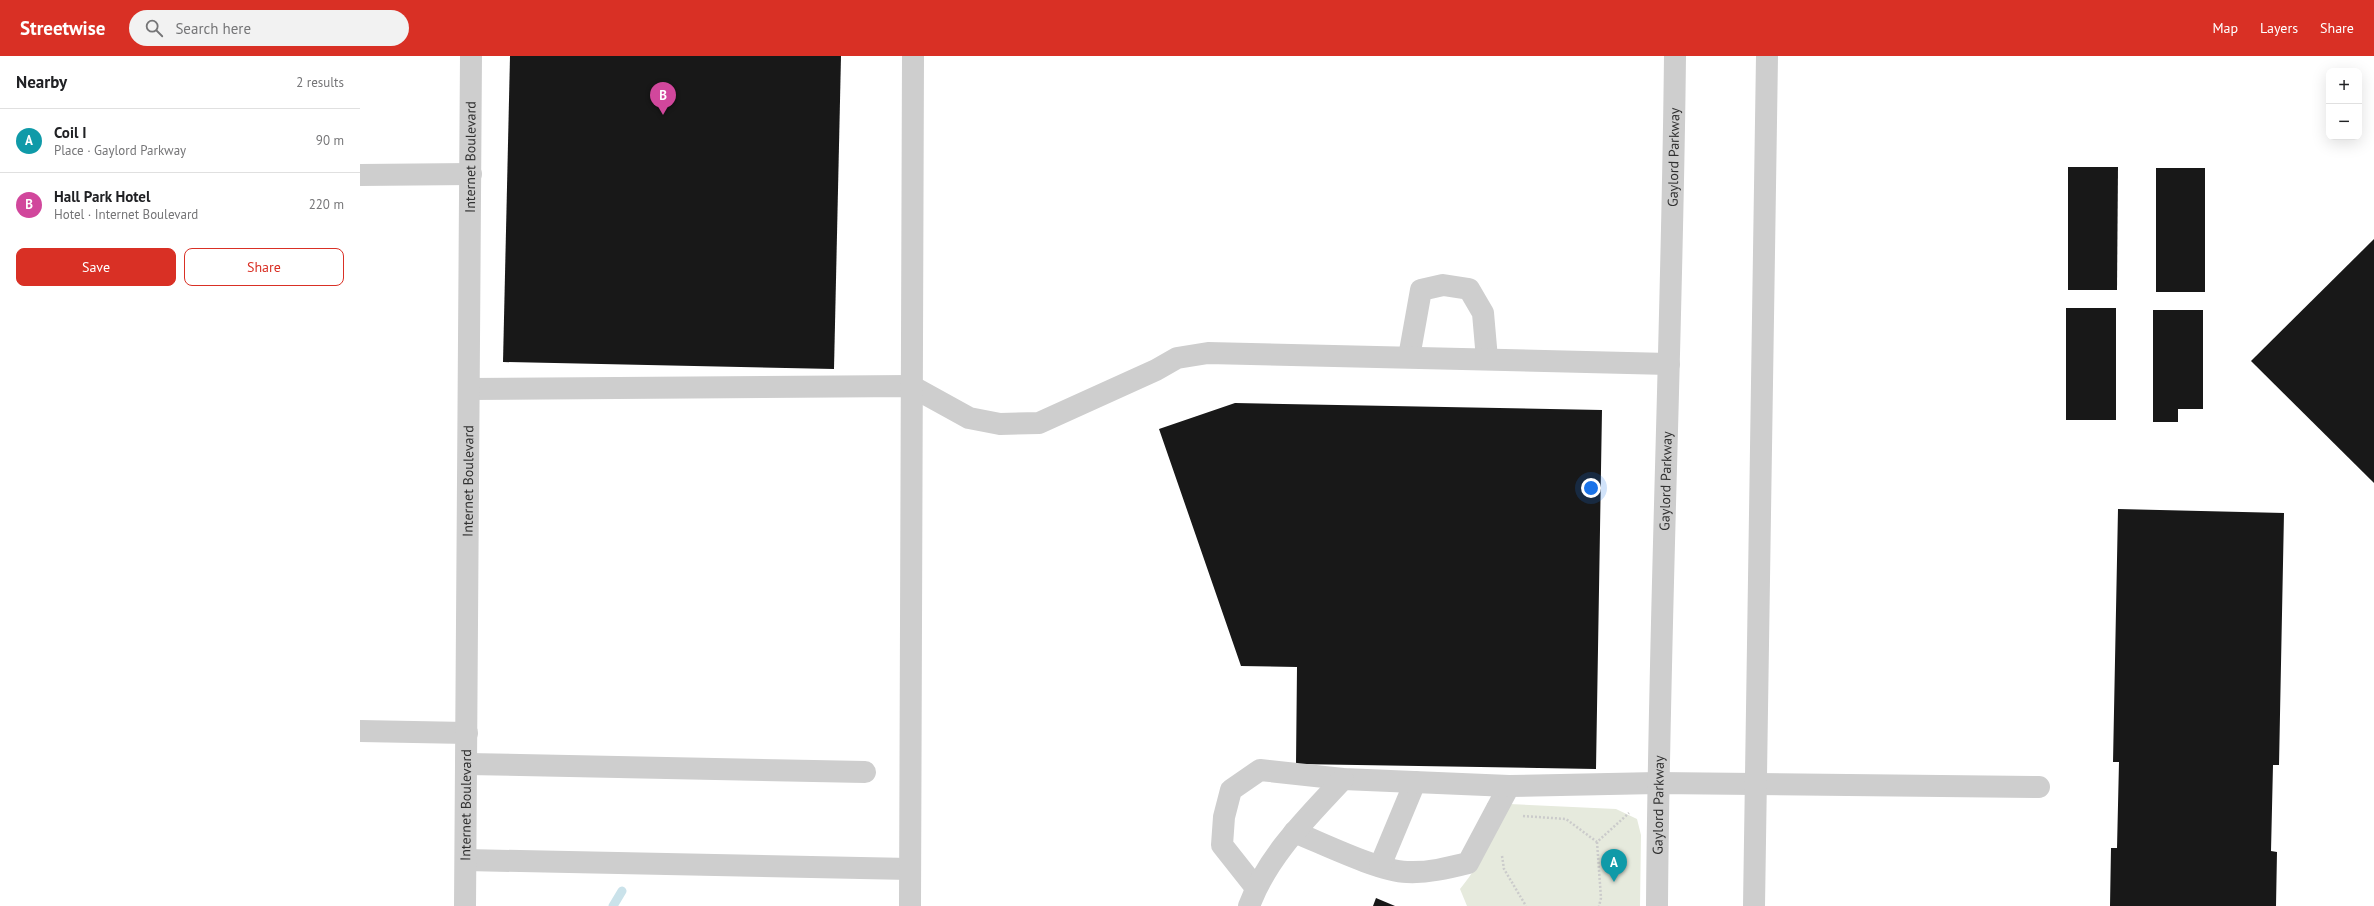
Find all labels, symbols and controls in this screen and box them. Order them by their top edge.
search box [129,10,409,46]
text: Streetwise [20,16,105,40]
icon: search [143,17,165,39]
text: Search here [175,19,251,38]
text: Map [2212,19,2238,37]
text: Layers [2260,19,2298,37]
text: Share [2320,19,2354,37]
map controls [2326,68,2362,140]
button: + [2326,68,2362,104]
text: Nearby [16,71,67,93]
text: 2 results [296,74,344,91]
pin: B [650,82,676,115]
street label: Internet Boulevard [461,101,480,213]
button: − [2326,104,2362,140]
street label: Gaylord Parkway [1664,107,1683,207]
text: Coil I [54,123,86,142]
text: A [25,132,33,149]
text: 90 m [316,132,344,149]
text: Place · Gaylord Parkway [54,142,186,159]
text: Hall Park Hotel [54,187,150,206]
text: B [25,196,33,213]
text: 220 m [309,196,344,213]
text: Hotel · Internet Boulevard [54,206,198,223]
button: Save [16,248,176,286]
button: Share [184,248,344,286]
street label: Internet Boulevard [459,425,477,537]
street label: Gaylord Parkway [1655,431,1676,531]
your location [1581,478,1601,498]
street label: Internet Boulevard [456,749,475,861]
street label: Gaylord Parkway [1648,755,1668,855]
pin: A [1601,849,1627,882]

